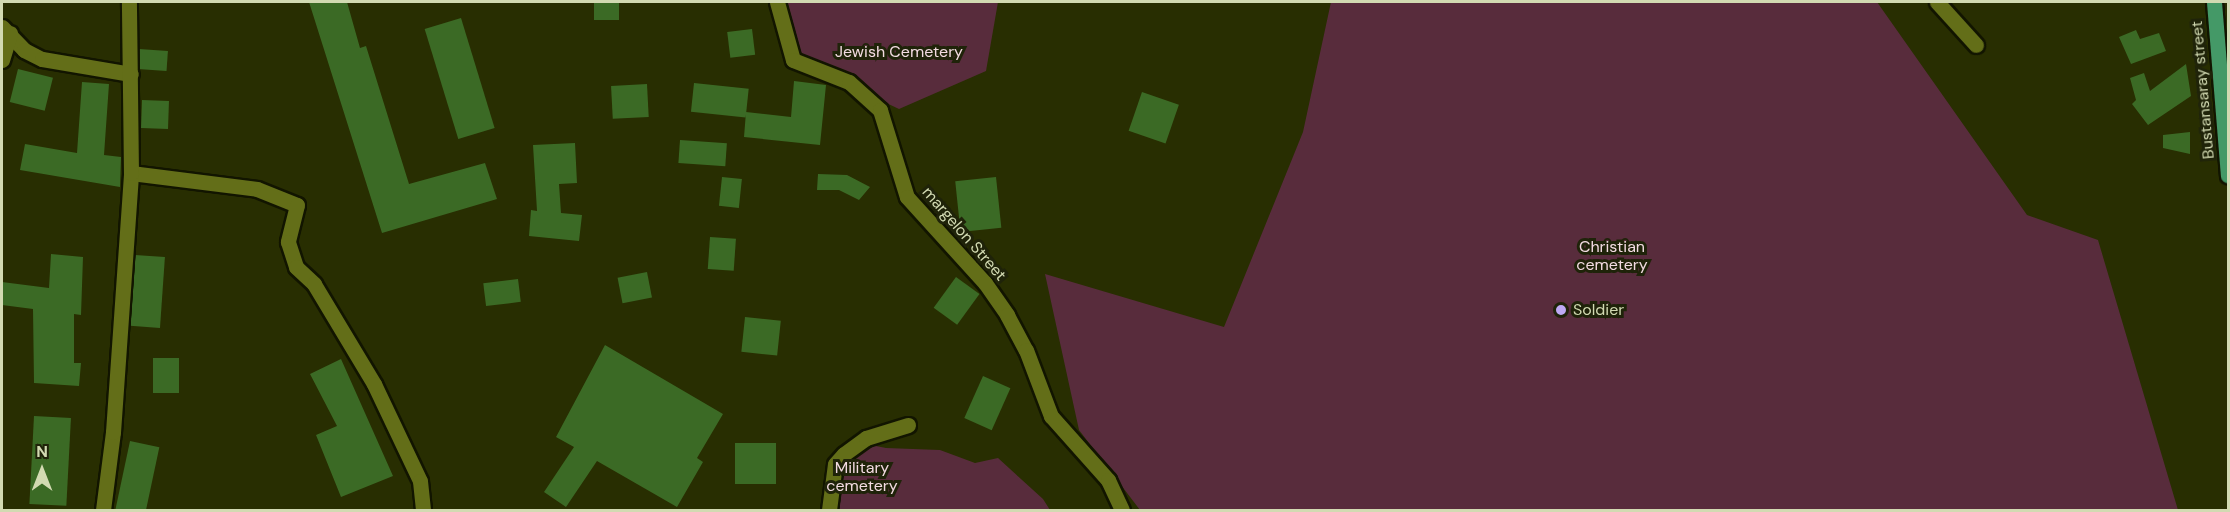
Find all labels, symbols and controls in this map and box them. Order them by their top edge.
street label: Bustansaray street [2187,20,2219,160]
park label: Jewish Cemetery [835,42,963,62]
street label: margelon Street [918,183,1010,285]
park label: Christian cemetery [1576,237,1648,275]
place label: Soldier [1573,300,1624,320]
marker: Soldier [1554,303,1568,317]
north arrow [12,440,72,500]
text: N [36,441,48,462]
park label: Military cemetery [826,458,898,496]

